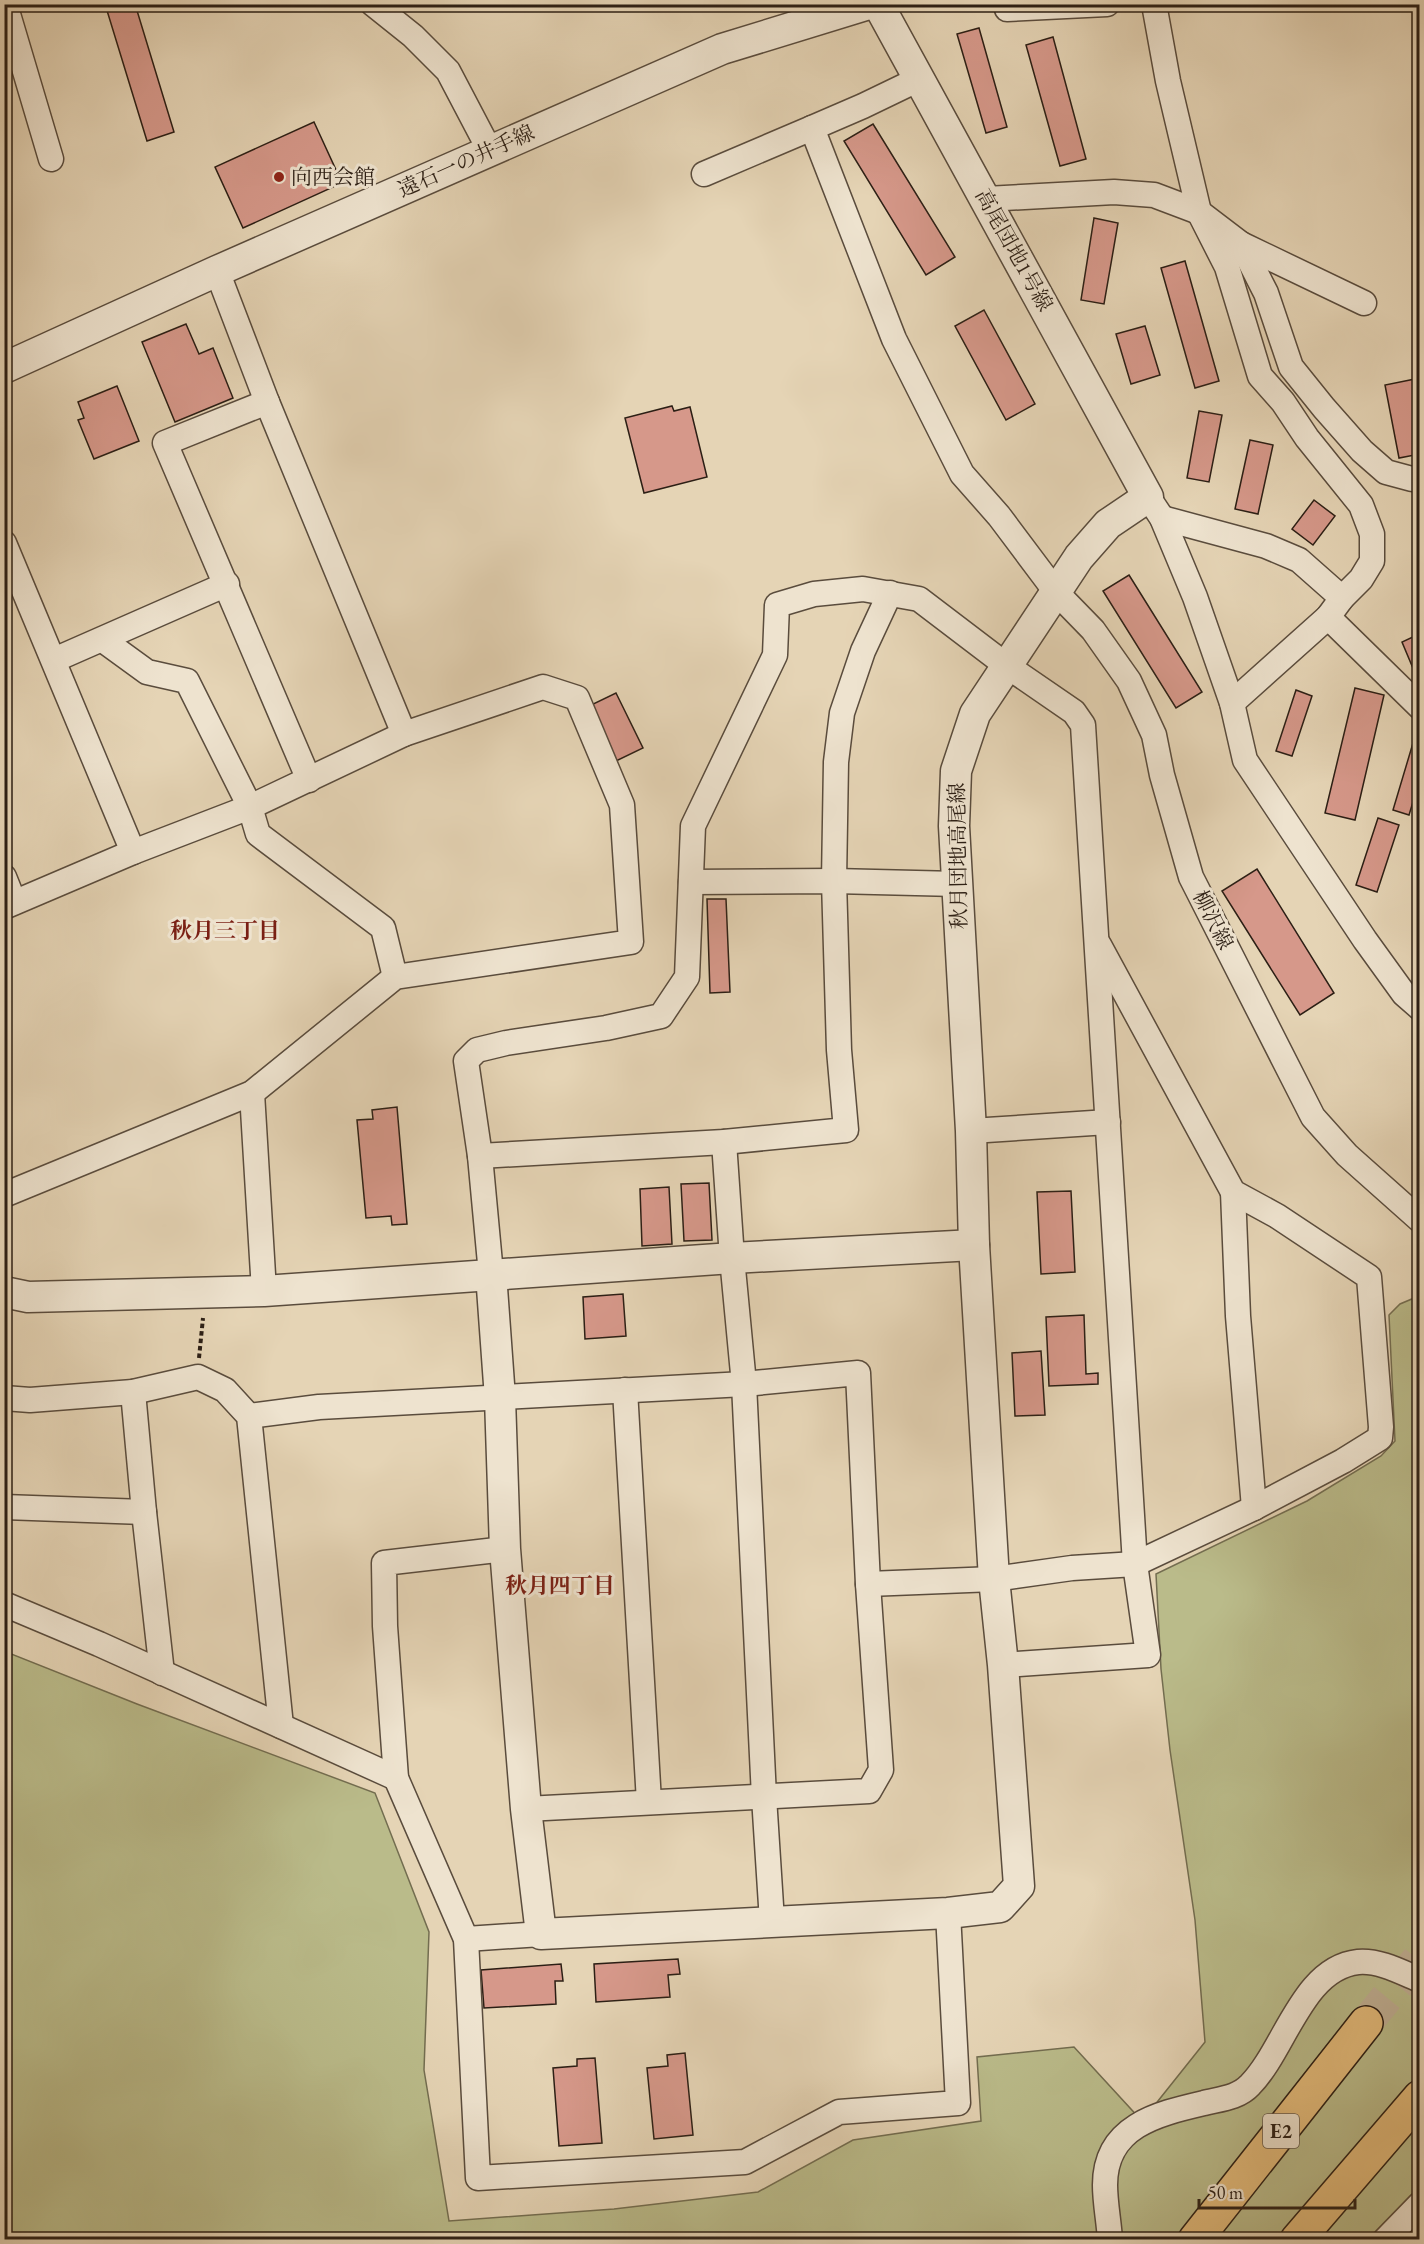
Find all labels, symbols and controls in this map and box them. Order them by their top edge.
street label: 遠石一の井手線 [393,118,538,203]
place label: 向西会館 [291,163,375,190]
marker: 向西会館 [272,170,286,184]
street label: 高尾団地1号線 [970,184,1059,316]
street label: 秋月団地高尾線 [943,782,972,930]
street label: 柳沢線 [1187,886,1240,954]
district label: 秋月三丁目 [170,916,280,945]
district label: 秋月四丁目 [505,1571,615,1600]
road number: E2 [1263,2114,1299,2148]
scale bar [1199,2172,1355,2210]
text: 50 m [1208,2181,1243,2204]

